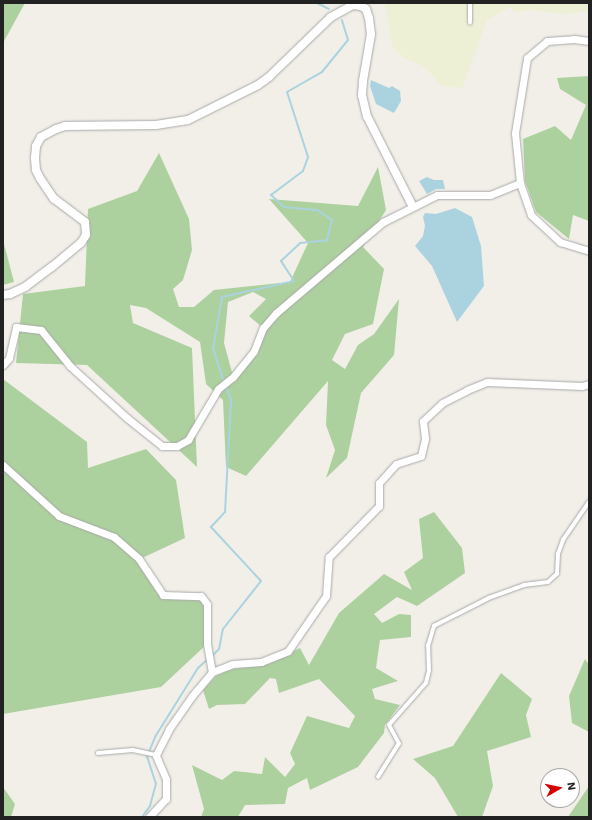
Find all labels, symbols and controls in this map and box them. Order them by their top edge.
north arrow [540,768,580,808]
text: N [564,781,578,791]

